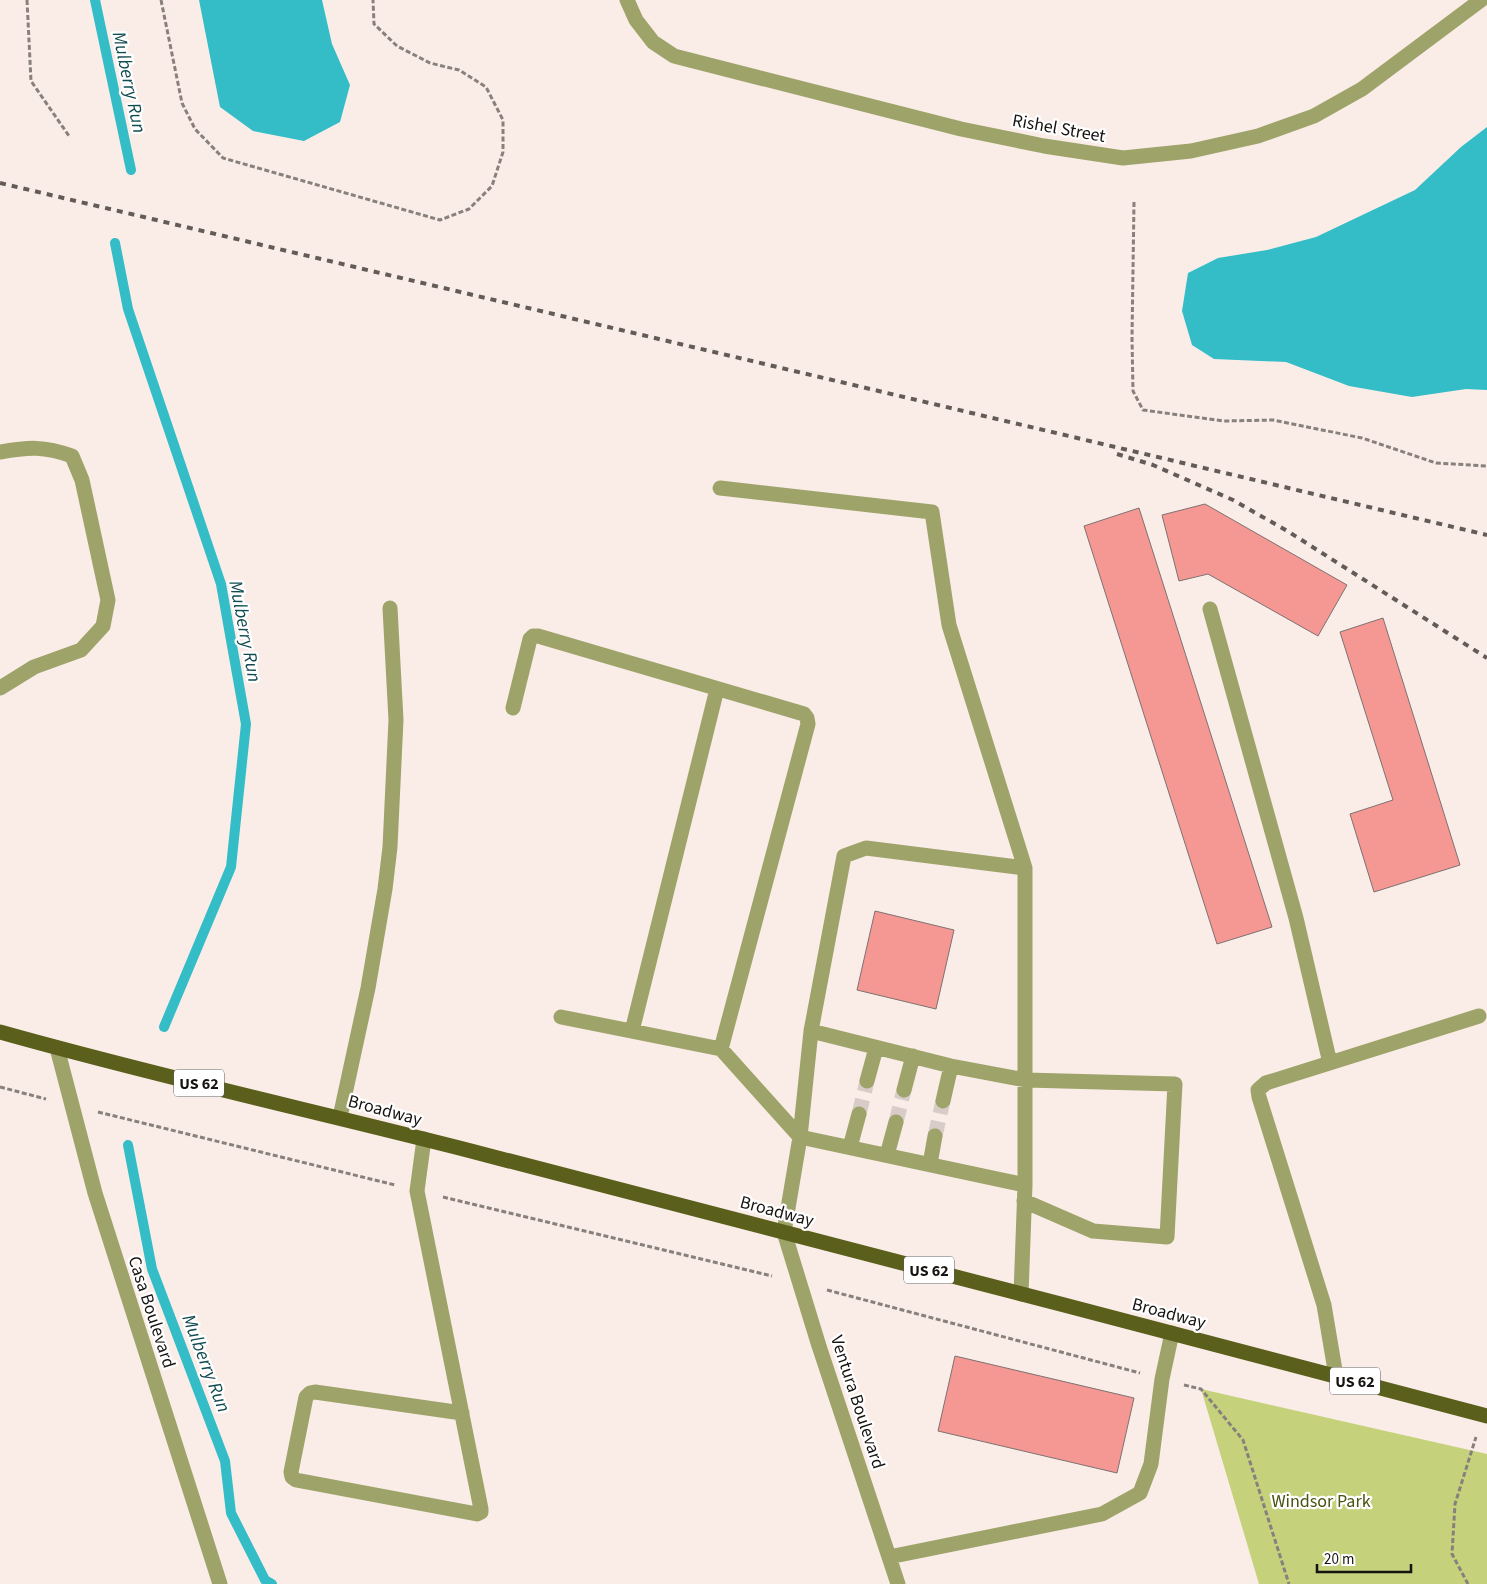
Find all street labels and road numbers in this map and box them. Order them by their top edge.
street label: Rishel Street [1010,108,1107,149]
road number: US 62 [174,1070,224,1096]
street label: Broadway [345,1089,425,1132]
street label: Broadway [737,1190,817,1233]
street label: Casa Boulevard [122,1253,181,1371]
road number: US 62 [904,1256,954,1284]
street label: Broadway [1129,1292,1209,1335]
street label: Ventura Boulevard [824,1332,891,1472]
road number: US 62 [1330,1368,1380,1394]

